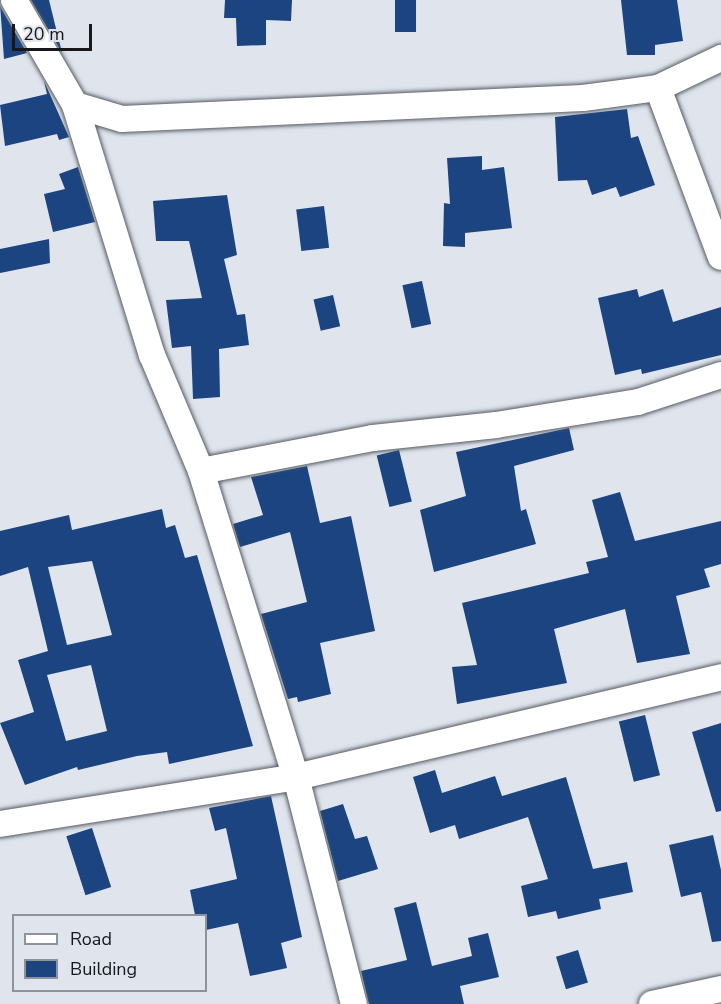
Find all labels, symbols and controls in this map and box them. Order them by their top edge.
scale bar [15,12,94,50]
text: 20 m [23,22,65,46]
legend [12,914,207,992]
text: Road [70,927,112,951]
text: Building [70,957,137,981]

